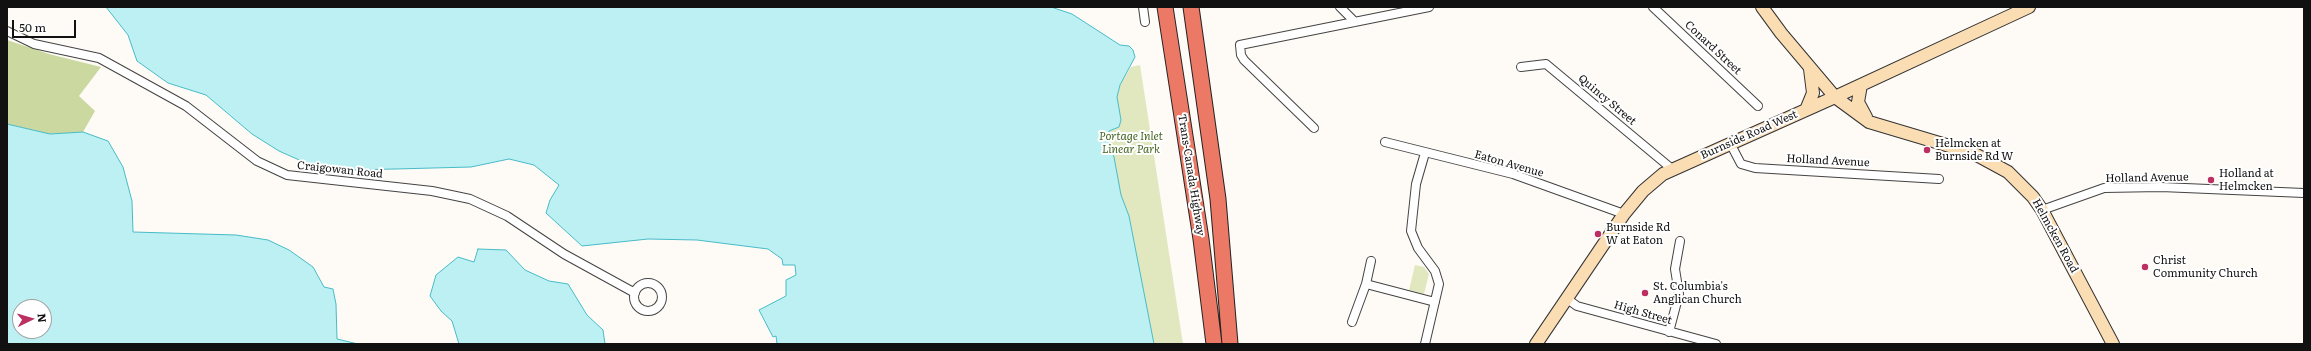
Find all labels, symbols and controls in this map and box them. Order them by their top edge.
scale bar [14,12,78,38]
text: 50 m [19,18,46,36]
street label: Conard Street [1682,18,1744,78]
street label: Quincy Street [1575,72,1639,128]
street label: Burnside Road West [1699,108,1799,162]
street label: Trans-Canada Highway [1175,113,1207,237]
park label: Portage Inlet Linear Park [1099,130,1163,156]
place label: Helmcken at Burnside Rd W [1935,137,2013,163]
marker: Helmcken at Burnside Rd W [1922,145,1932,155]
street label: Eaton Avenue [1473,148,1545,180]
street label: Holland Avenue [1786,152,1870,170]
street label: Craigowan Road [297,159,383,181]
place label: Holland at Helmcken [2219,167,2274,193]
street label: Holland Avenue [2105,171,2189,185]
marker: Holland at Helmcken [2206,175,2216,185]
street label: Helmcken Road [2029,197,2081,275]
place label: Burnside Rd W at Eaton [1606,221,1670,247]
marker: Burnside Rd W at Eaton [1593,229,1603,239]
place label: Christ Community Church [2153,254,2258,280]
marker: Christ Community Church [2140,262,2150,272]
place label: St. Columbia's Anglican Church [1653,280,1742,306]
marker: St. Columbia's Anglican Church [1640,288,1650,298]
street label: High Street [1612,298,1674,328]
north arrow [12,299,52,339]
text: N [35,313,51,323]

